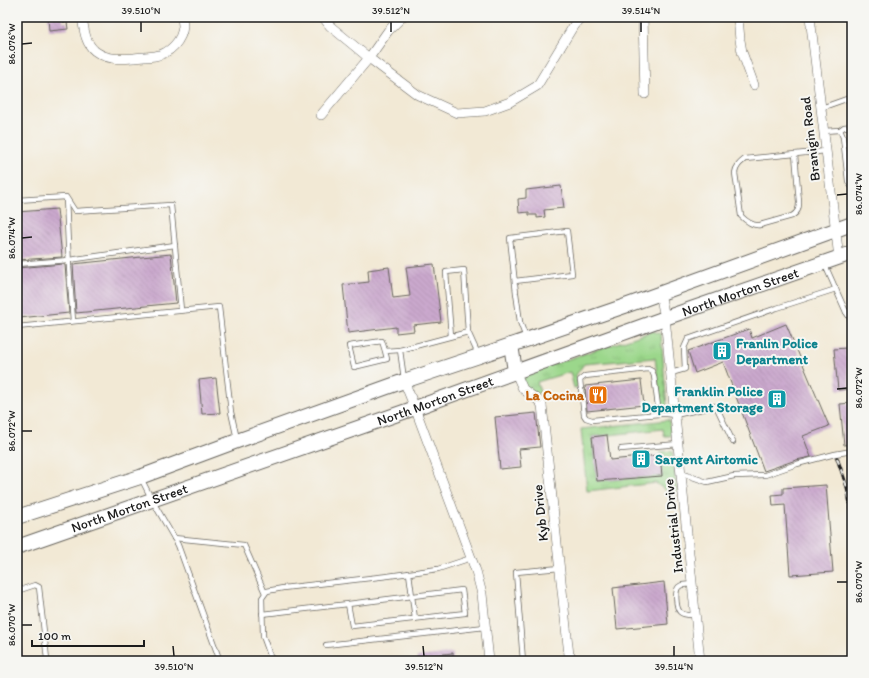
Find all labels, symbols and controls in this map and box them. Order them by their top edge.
text: 39.510°N [122,4,161,17]
text: 39.512°N [372,4,410,17]
text: 39.514°N [622,4,661,17]
text: 86.076°W [5,23,18,65]
street label: Branigin Road [797,95,824,182]
text: 86.074°W [852,173,865,215]
text: 86.074°W [5,217,18,259]
street label: North Morton Street [680,264,801,320]
place label: Franlin Police Department [736,335,818,368]
building icon: Franlin Police Department [711,340,733,362]
text: 86.072°W [852,367,865,409]
street label: North Morton Street [375,372,496,430]
place label: Franklin Police Department Storage [641,383,763,416]
restaurant icon: La Cocina [587,384,609,406]
place label: La Cocina [525,387,585,404]
building icon: Franklin Police Department Storage [766,388,788,410]
text: 86.072°W [5,410,18,452]
building icon: Sargent Airtomic [630,448,652,470]
place label: Sargent Airtomic [655,451,758,468]
street label: Industrial Drive [660,478,687,574]
street label: North Morton Street [69,480,190,536]
street label: Kyb Drive [529,483,552,542]
text: 86.070°W [852,561,865,603]
text: 86.070°W [5,604,18,646]
scale bar [32,622,144,648]
text: 100 m [38,629,71,643]
text: 39.510°N [155,660,194,673]
text: 39.512°N [405,660,443,673]
text: 39.514°N [655,660,694,673]

